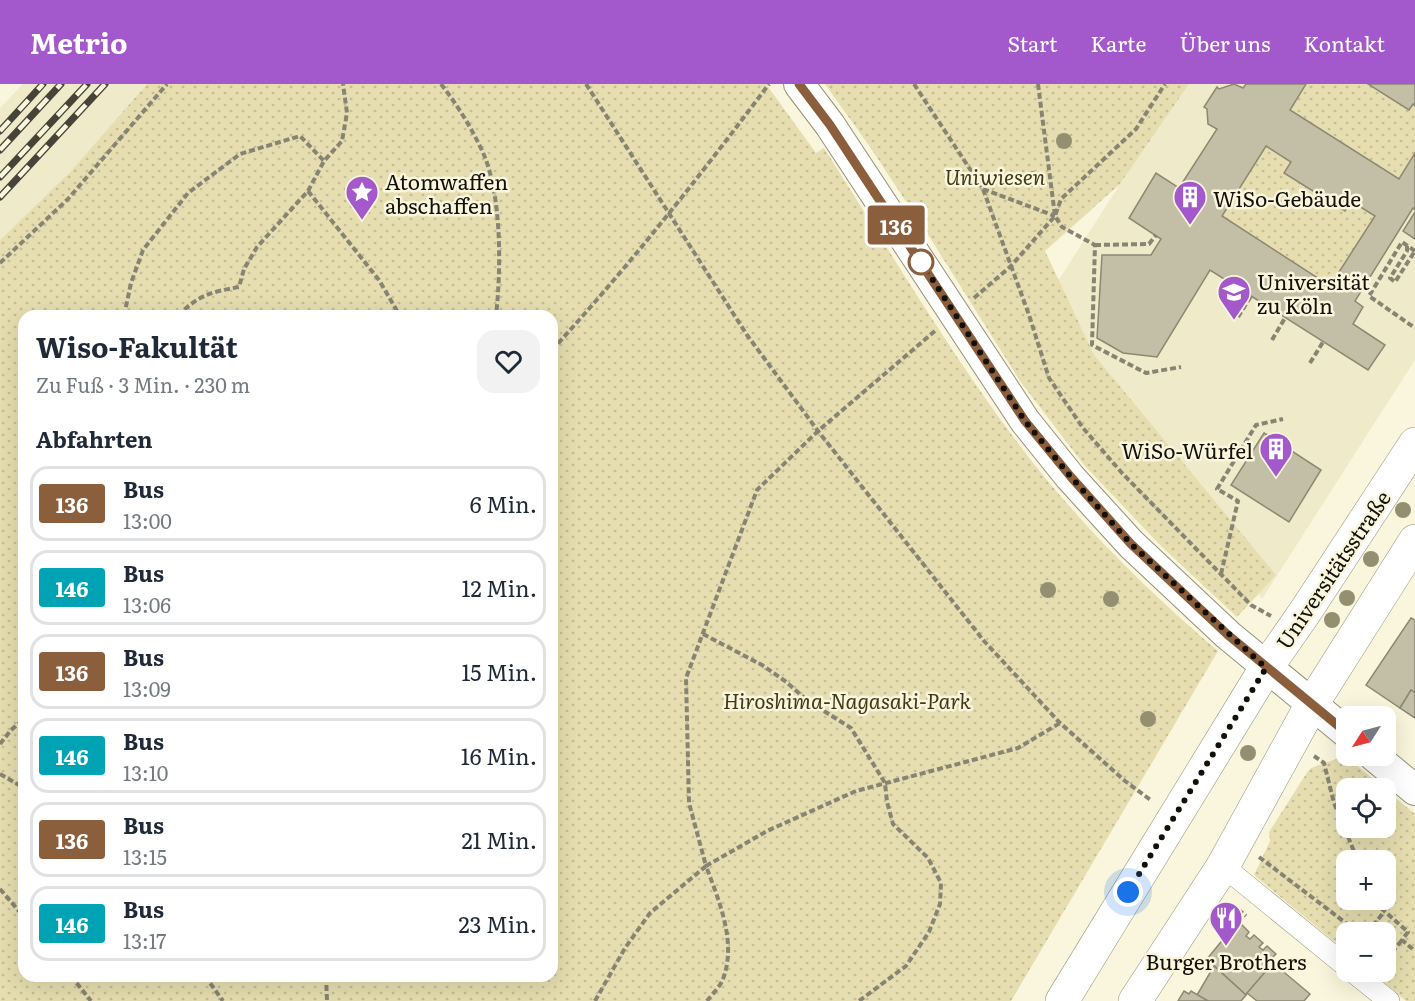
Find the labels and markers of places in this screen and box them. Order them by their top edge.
place label: Atomwaffen abschaffen [385,165,508,220]
place icon: Atomwaffen abschaffen [344,174,380,221]
building icon: WiSo-Gebäude [1172,179,1208,226]
place label: WiSo-Gebäude [1213,182,1361,213]
unlabelled marker [908,249,934,275]
place label: Universität zu Köln [1257,265,1370,320]
school or university icon: Universität zu Köln [1216,274,1252,321]
building icon: WiSo-Würfel [1258,431,1294,478]
place label: WiSo-Würfel [1121,434,1253,465]
restaurant icon: Burger Brothers [1208,900,1244,947]
place label: Burger Brothers [1145,945,1307,976]

